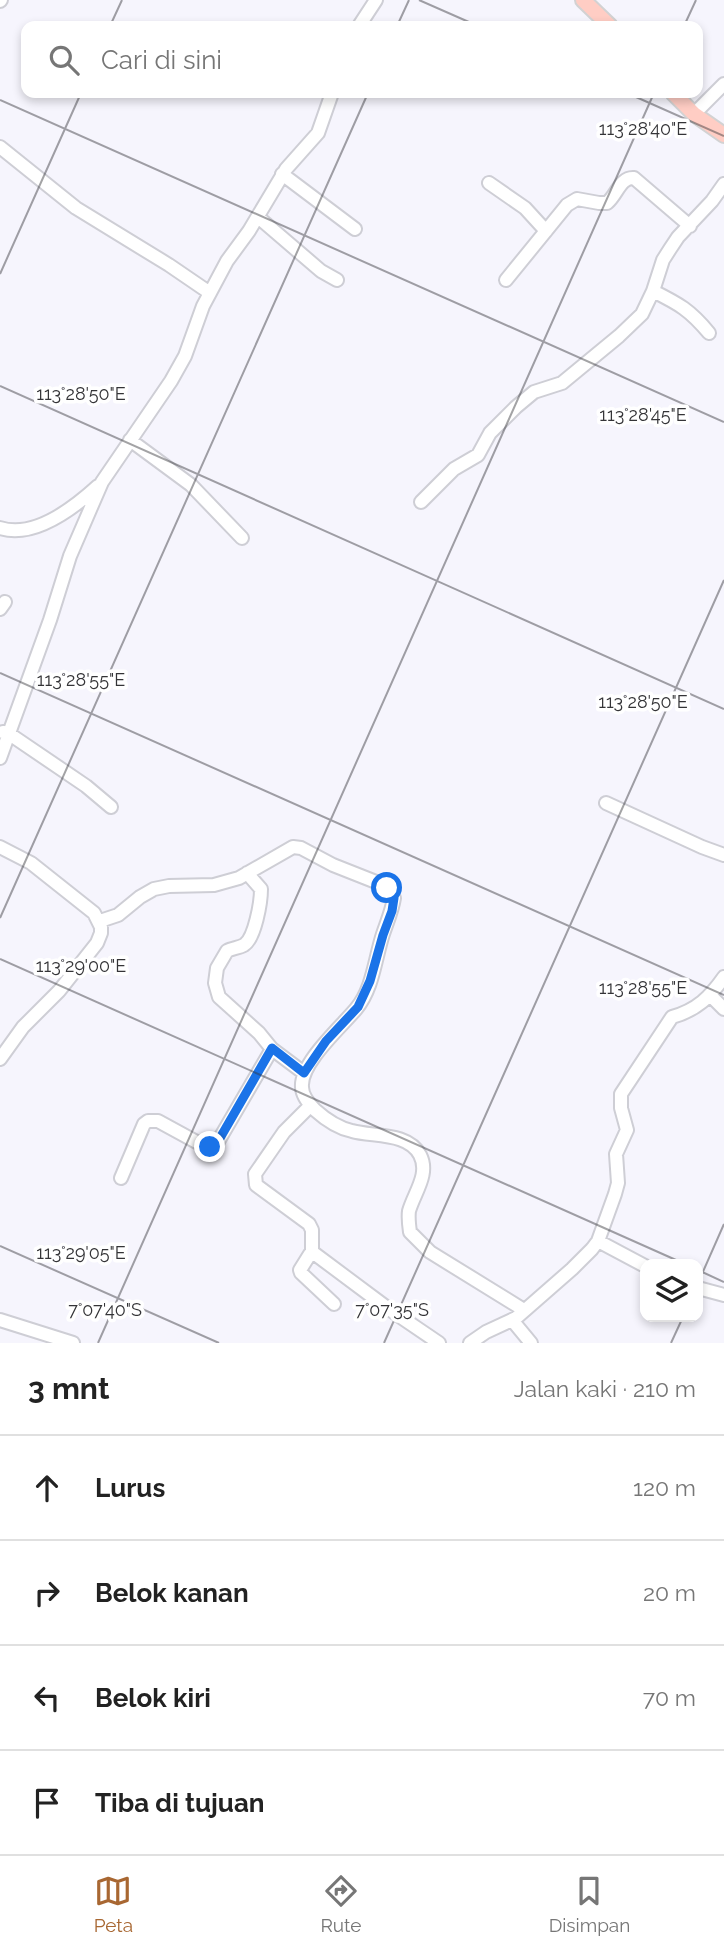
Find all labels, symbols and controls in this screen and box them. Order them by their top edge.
search box [21,21,703,98]
icon: search [45,41,83,79]
text: Cari di sini [101,45,222,75]
text: 113°28'40"E [599,118,687,139]
text: 113°28'50"E [36,383,126,404]
text: 113°28'45"E [599,404,687,425]
text: 113°28'55"E [37,669,125,690]
text: 113°28'50"E [598,691,688,712]
route start [371,872,402,903]
text: 113°29'00"E [36,955,126,976]
text: 113°28'55"E [599,977,687,998]
route end [194,1131,225,1162]
text: 113°29'05"E [36,1242,126,1263]
map controls [640,1259,703,1322]
button: layers [640,1259,703,1322]
text: 7°07'40"S [68,1299,142,1320]
text: 7°07'35"S [355,1299,429,1320]
text: 3 mnt [28,1371,109,1406]
text: Jalan kaki · 210 m [514,1375,696,1402]
icon: ahead [28,1469,66,1507]
text: Lurus [95,1473,165,1503]
text: 120 m [633,1474,696,1501]
icon: right [28,1574,66,1612]
text: Belok kanan [95,1578,249,1608]
text: 20 m [643,1579,696,1606]
icon: left [28,1679,66,1717]
text: Belok kiri [95,1683,211,1713]
text: 70 m [643,1684,696,1711]
icon: arrive [28,1784,66,1822]
text: Tiba di tujuan [95,1788,265,1818]
tab: Peta [94,1872,133,1936]
tab: Rute [320,1872,361,1936]
tab: Disimpan [549,1872,630,1936]

